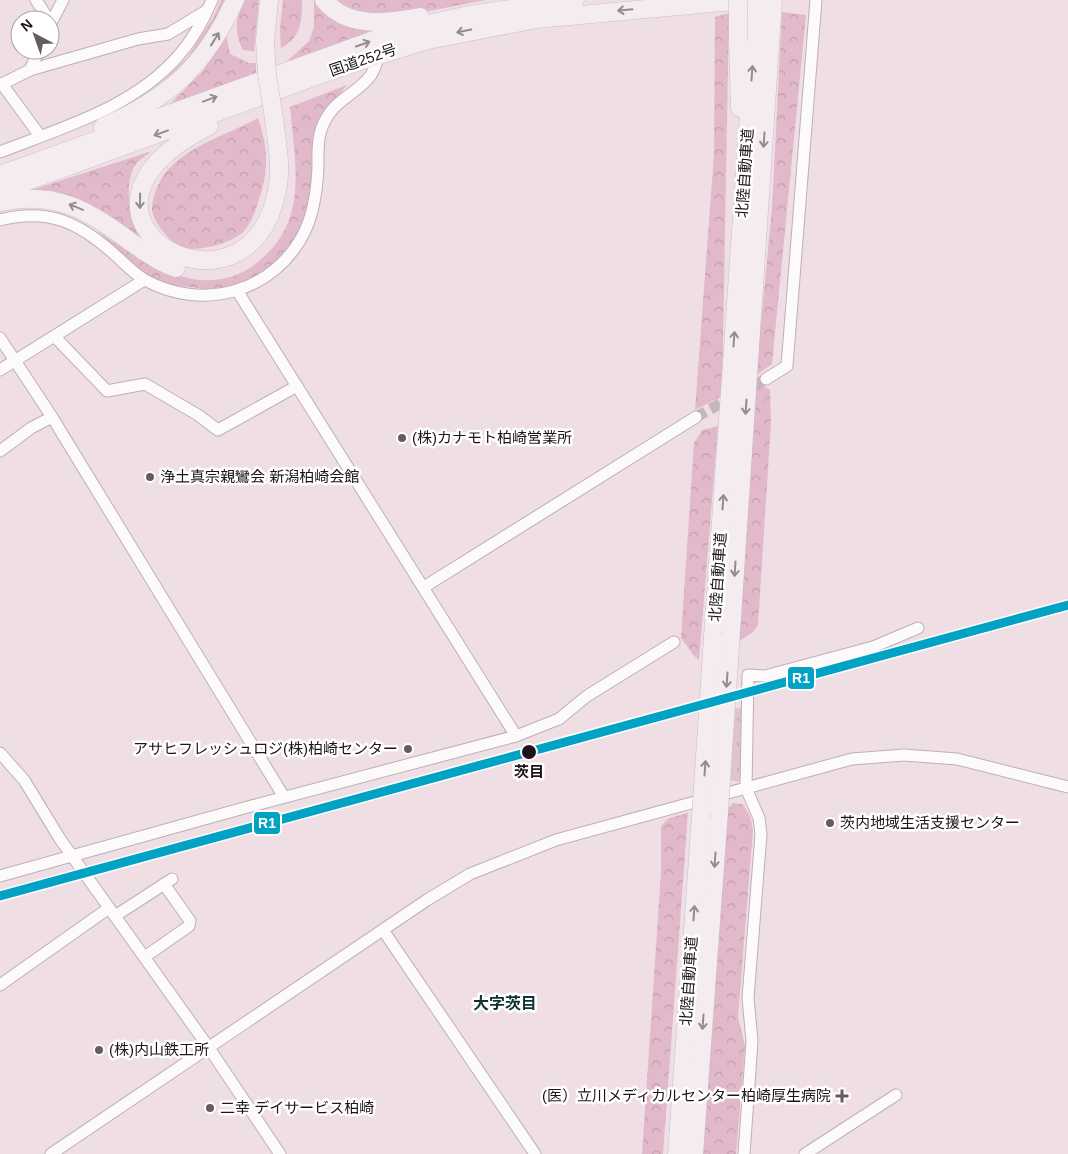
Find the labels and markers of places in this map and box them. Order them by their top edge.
place label: (株)カナモト柏崎営業所 [412,429,572,446]
marker: (株)カナモト柏崎営業所 [396,432,408,444]
place label: 浄土真宗親鸞会 新潟柏崎会館 [160,468,359,485]
marker: 浄土真宗親鸞会 新潟柏崎会館 [144,471,156,483]
place label: アサヒフレッシュロジ(株)柏崎センター [133,740,398,757]
marker: アサヒフレッシュロジ(株)柏崎センター [402,743,414,755]
marker: 茨目 [520,743,538,761]
place label: 茨目 [514,763,544,780]
place label: 茨内地域生活支援センター [840,814,1020,831]
marker: 茨内地域生活支援センター [824,817,836,829]
place label: (株)内山鉄工所 [109,1041,209,1058]
marker: (株)内山鉄工所 [93,1044,105,1056]
place label: (医）立川メディカルセンター柏崎厚生病院 [542,1087,831,1104]
marker: (医）立川メディカルセンター柏崎厚生病院 [835,1089,849,1103]
place label: 二幸 デイサービス柏崎 [220,1099,374,1116]
marker: 二幸 デイサービス柏崎 [204,1102,216,1114]

